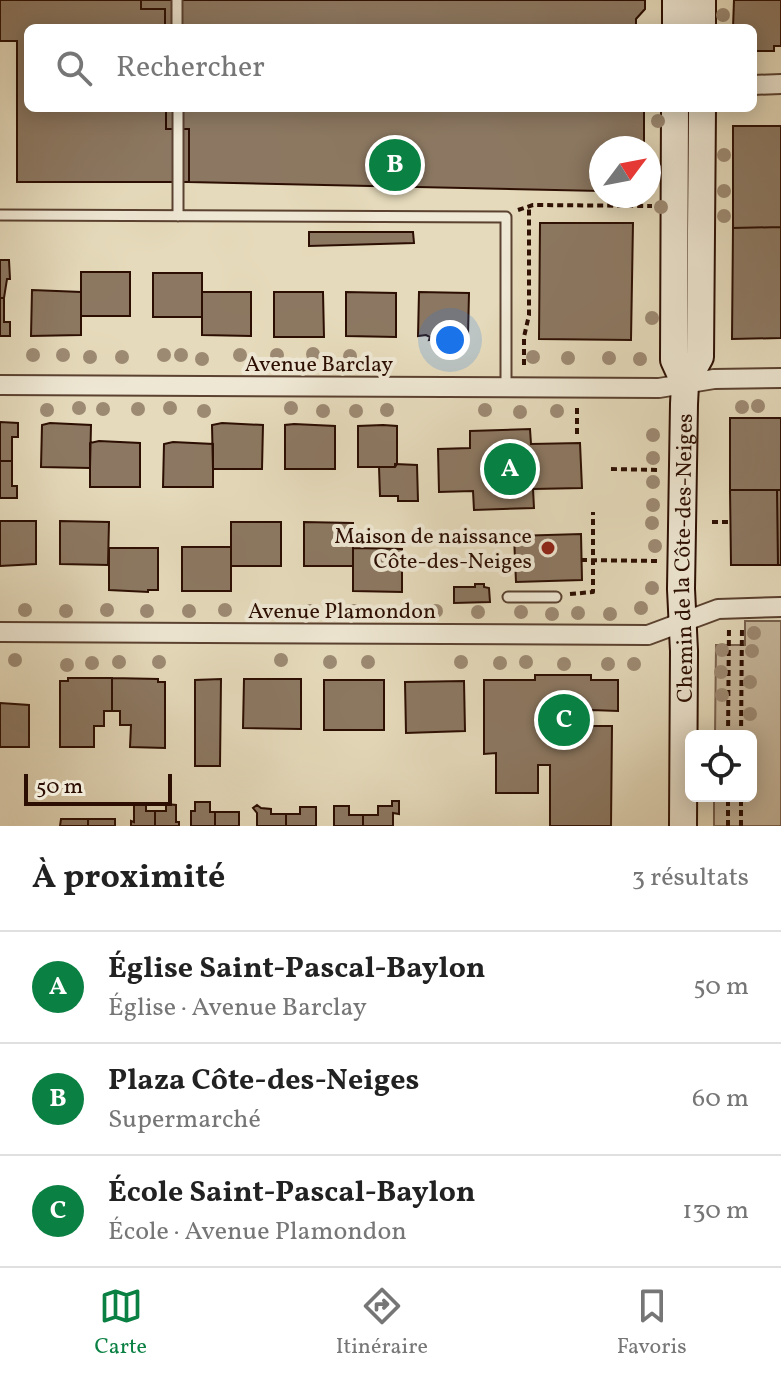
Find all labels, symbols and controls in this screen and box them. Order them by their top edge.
search box [24,24,757,112]
icon: search [52,46,96,90]
text: Rechercher [116,47,265,89]
pin: B [369,135,421,195]
north arrow [589,136,661,208]
your location [430,320,470,360]
street label: Avenue Barclay [245,350,393,381]
street label: Chemin de la Côte-des-Neiges [668,413,702,703]
pin: A [484,439,536,499]
place label: Maison de naissance Côte-des-Neiges [334,522,532,578]
marker: Maison de naissance Côte-des-Neiges [539,539,557,557]
street label: Avenue Plamondon [248,597,436,628]
pin: C [538,690,590,750]
map controls [685,730,757,802]
button: locate [685,730,757,802]
scale bar [24,770,172,806]
text: 50 m [36,772,83,803]
text: À proximité [32,855,225,902]
text: 3 résultats [632,860,749,896]
text: Église Saint-Pascal-Baylon [108,948,486,990]
text: A [49,969,67,1005]
text: 50 m [693,969,749,1005]
text: Église · Avenue Barclay [108,990,367,1026]
text: Plaza Côte-des-Neiges [108,1060,420,1102]
text: B [49,1081,67,1117]
text: 60 m [692,1081,749,1117]
text: Supermarché [108,1102,261,1138]
text: École Saint-Pascal-Baylon [108,1172,476,1214]
text: C [50,1193,66,1229]
text: 130 m [682,1193,749,1229]
text: École · Avenue Plamondon [108,1214,407,1250]
tab: Carte [94,1284,147,1363]
tab: Itinéraire [336,1284,428,1363]
tab: Favoris [617,1284,687,1363]

